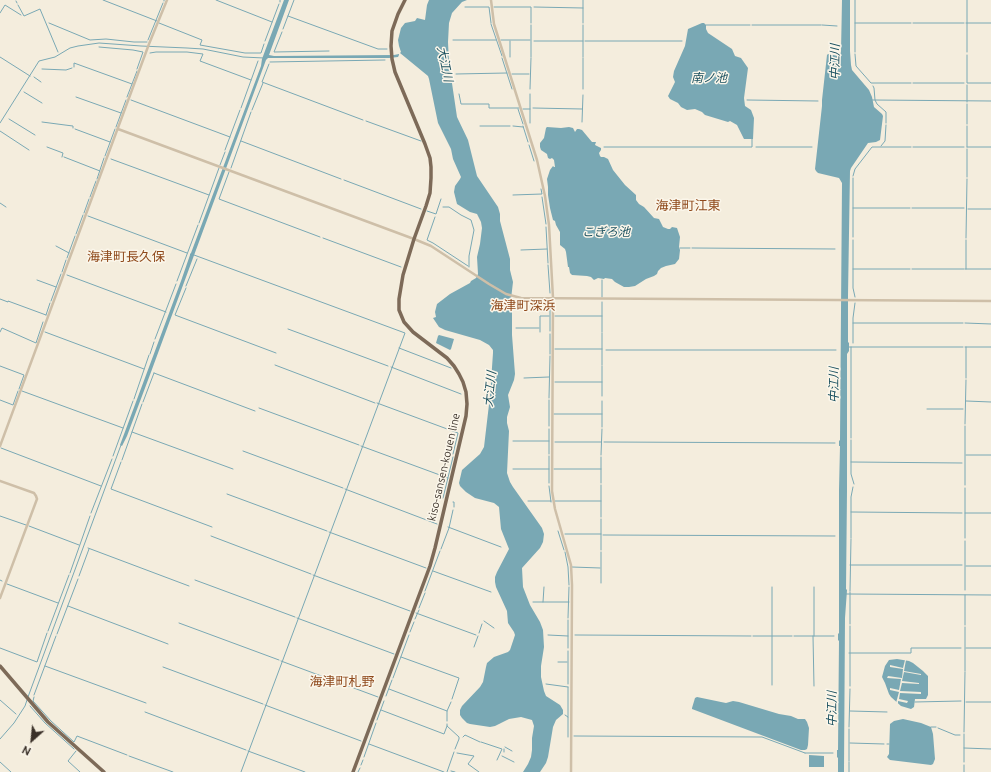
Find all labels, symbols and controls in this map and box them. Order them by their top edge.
water label: 中江川 [827,44,843,80]
water label: 大江川 [434,45,456,83]
water label: 南ノ池 [691,71,727,85]
district label: 海津町江東 [656,198,720,214]
water label: こぎろ池 [582,225,630,239]
district label: 海津町長久保 [87,249,165,265]
district label: 海津町深浜 [491,298,555,314]
water label: 中江川 [827,367,841,403]
water label: 大江川 [481,370,499,408]
street label: kiso-sansen-kouen line [425,412,463,522]
district label: 海津町札野 [310,674,374,690]
water label: 中江川 [825,691,839,727]
north arrow [12,720,52,760]
text: N [20,743,33,758]

